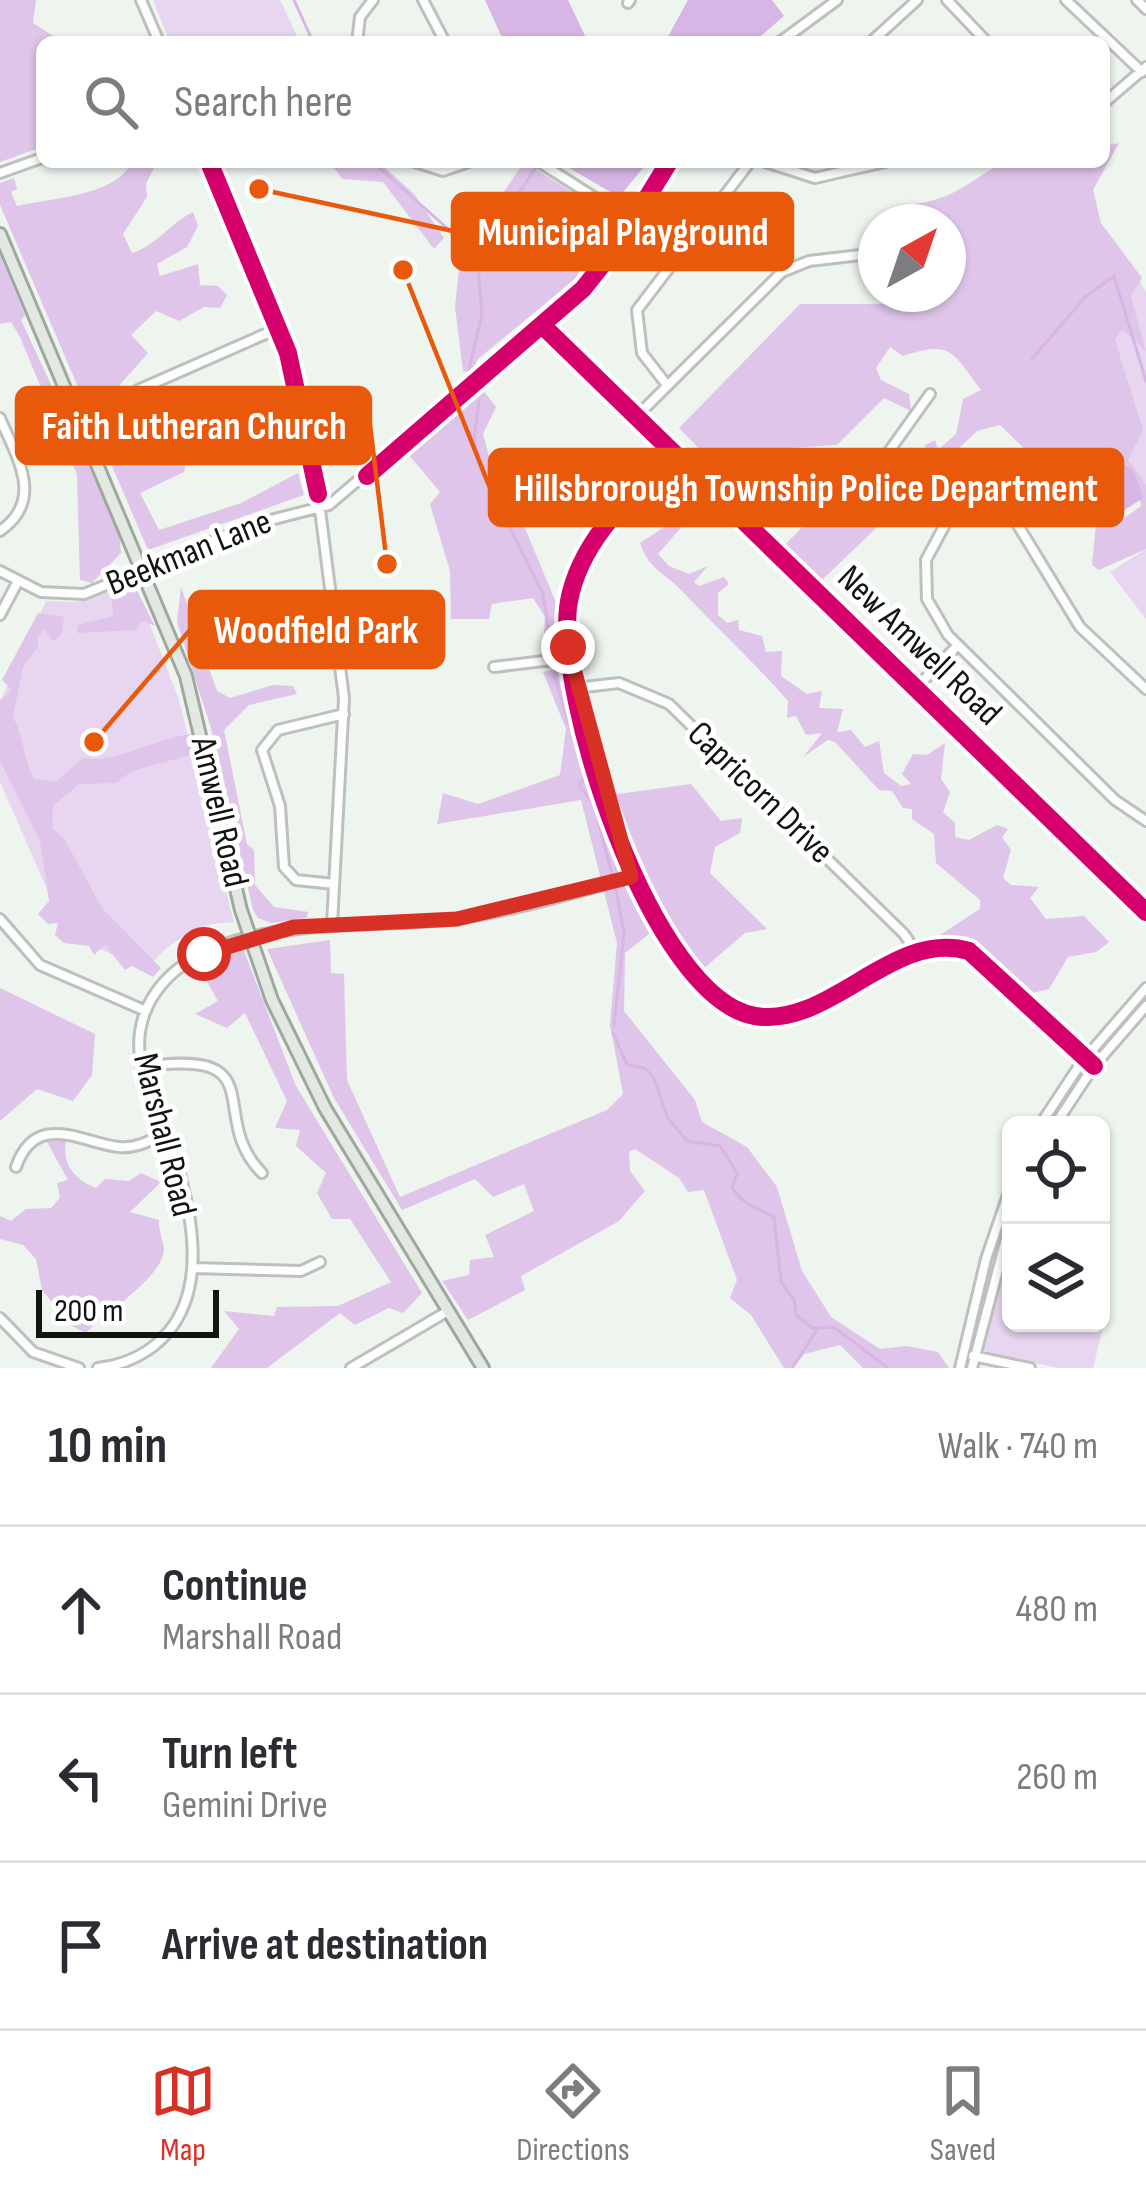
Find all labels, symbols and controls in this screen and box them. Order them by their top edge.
search box [36,36,1110,168]
icon: search [78,69,144,135]
text: Search here [174,75,353,130]
callout: Municipal Playground [453,194,792,269]
north arrow [858,204,966,312]
text: Municipal Playground [477,210,769,257]
callout: Faith Lutheran Church [17,388,370,463]
text: Faith Lutheran Church [41,404,347,451]
callout: Hillsbrorough Township Police Department [490,450,1122,525]
text: Hillsbrorough Township Police Department [514,466,1098,513]
street label: Beekman Lane [100,500,278,606]
street label: New Amwell Road [828,557,1010,735]
callout: Woodfield Park [190,592,443,667]
text: Woodfield Park [214,608,419,655]
route end [541,620,595,674]
street label: Capricorn Drive [678,713,842,873]
street label: Amwell Road [181,732,257,891]
route start [177,927,231,981]
street label: Marshall Road [123,1049,205,1221]
map controls [1002,1116,1110,1332]
button: locate [1002,1116,1110,1224]
button: layers [1002,1224,1110,1332]
scale bar [36,1284,219,1337]
text: 200 m [54,1291,123,1331]
text: 10 min [48,1416,167,1477]
text: Walk · 740 m [938,1423,1098,1470]
text: Continue [162,1559,308,1614]
icon: ahead [48,1577,114,1643]
text: 480 m [1016,1586,1098,1633]
text: Marshall Road [162,1614,342,1661]
text: Turn left [162,1727,297,1782]
icon: left [48,1745,114,1811]
text: 260 m [1016,1754,1098,1801]
text: Gemini Drive [162,1782,328,1829]
icon: arrive [48,1913,114,1979]
text: Arrive at destination [162,1918,488,1973]
tab: Map [150,2058,216,2170]
tab: Directions [516,2058,630,2170]
tab: Saved [930,2058,996,2170]

